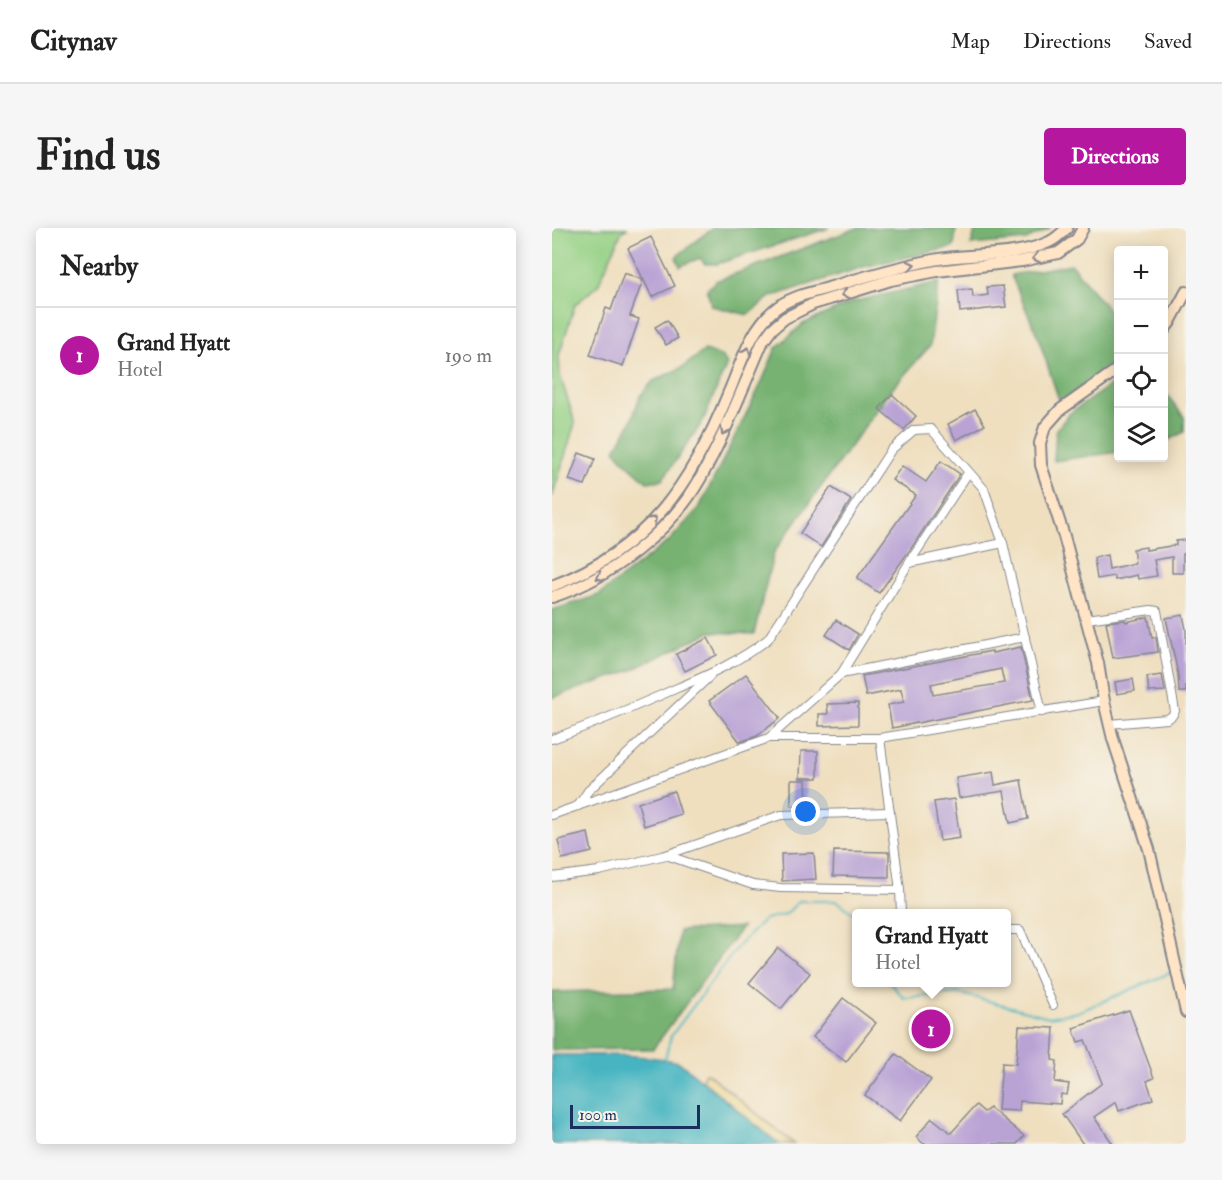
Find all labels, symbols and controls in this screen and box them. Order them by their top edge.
text: Citynav [30,24,117,59]
text: Map [950,28,990,55]
text: Directions [1023,28,1111,55]
text: Saved [1144,28,1192,55]
button: Directions [1044,128,1186,185]
text: Find us [36,130,160,182]
map controls [1114,246,1168,462]
button: + [1114,246,1168,300]
text: Nearby [60,251,138,283]
one-way arrow [1032,251,1042,264]
one-way arrow [905,259,915,272]
one-way arrow [840,287,851,299]
button: − [1114,300,1168,354]
text: Grand Hyatt [117,329,230,357]
text: 1 [76,343,83,368]
text: 190 m [445,343,492,368]
one-way arrow [740,347,752,358]
button: locate [1114,354,1168,408]
text: Hotel [117,357,163,382]
button: layers [1114,408,1168,462]
one-way arrow [720,425,732,436]
one-way arrow [646,516,656,527]
one-way arrow [596,570,606,581]
your location [791,797,820,826]
popup [852,909,1011,987]
text: Grand Hyatt [875,922,988,950]
text: Hotel [875,950,921,975]
pin: 1 [912,1006,950,1052]
scale bar [570,1102,700,1130]
text: 100 m [579,1105,617,1125]

